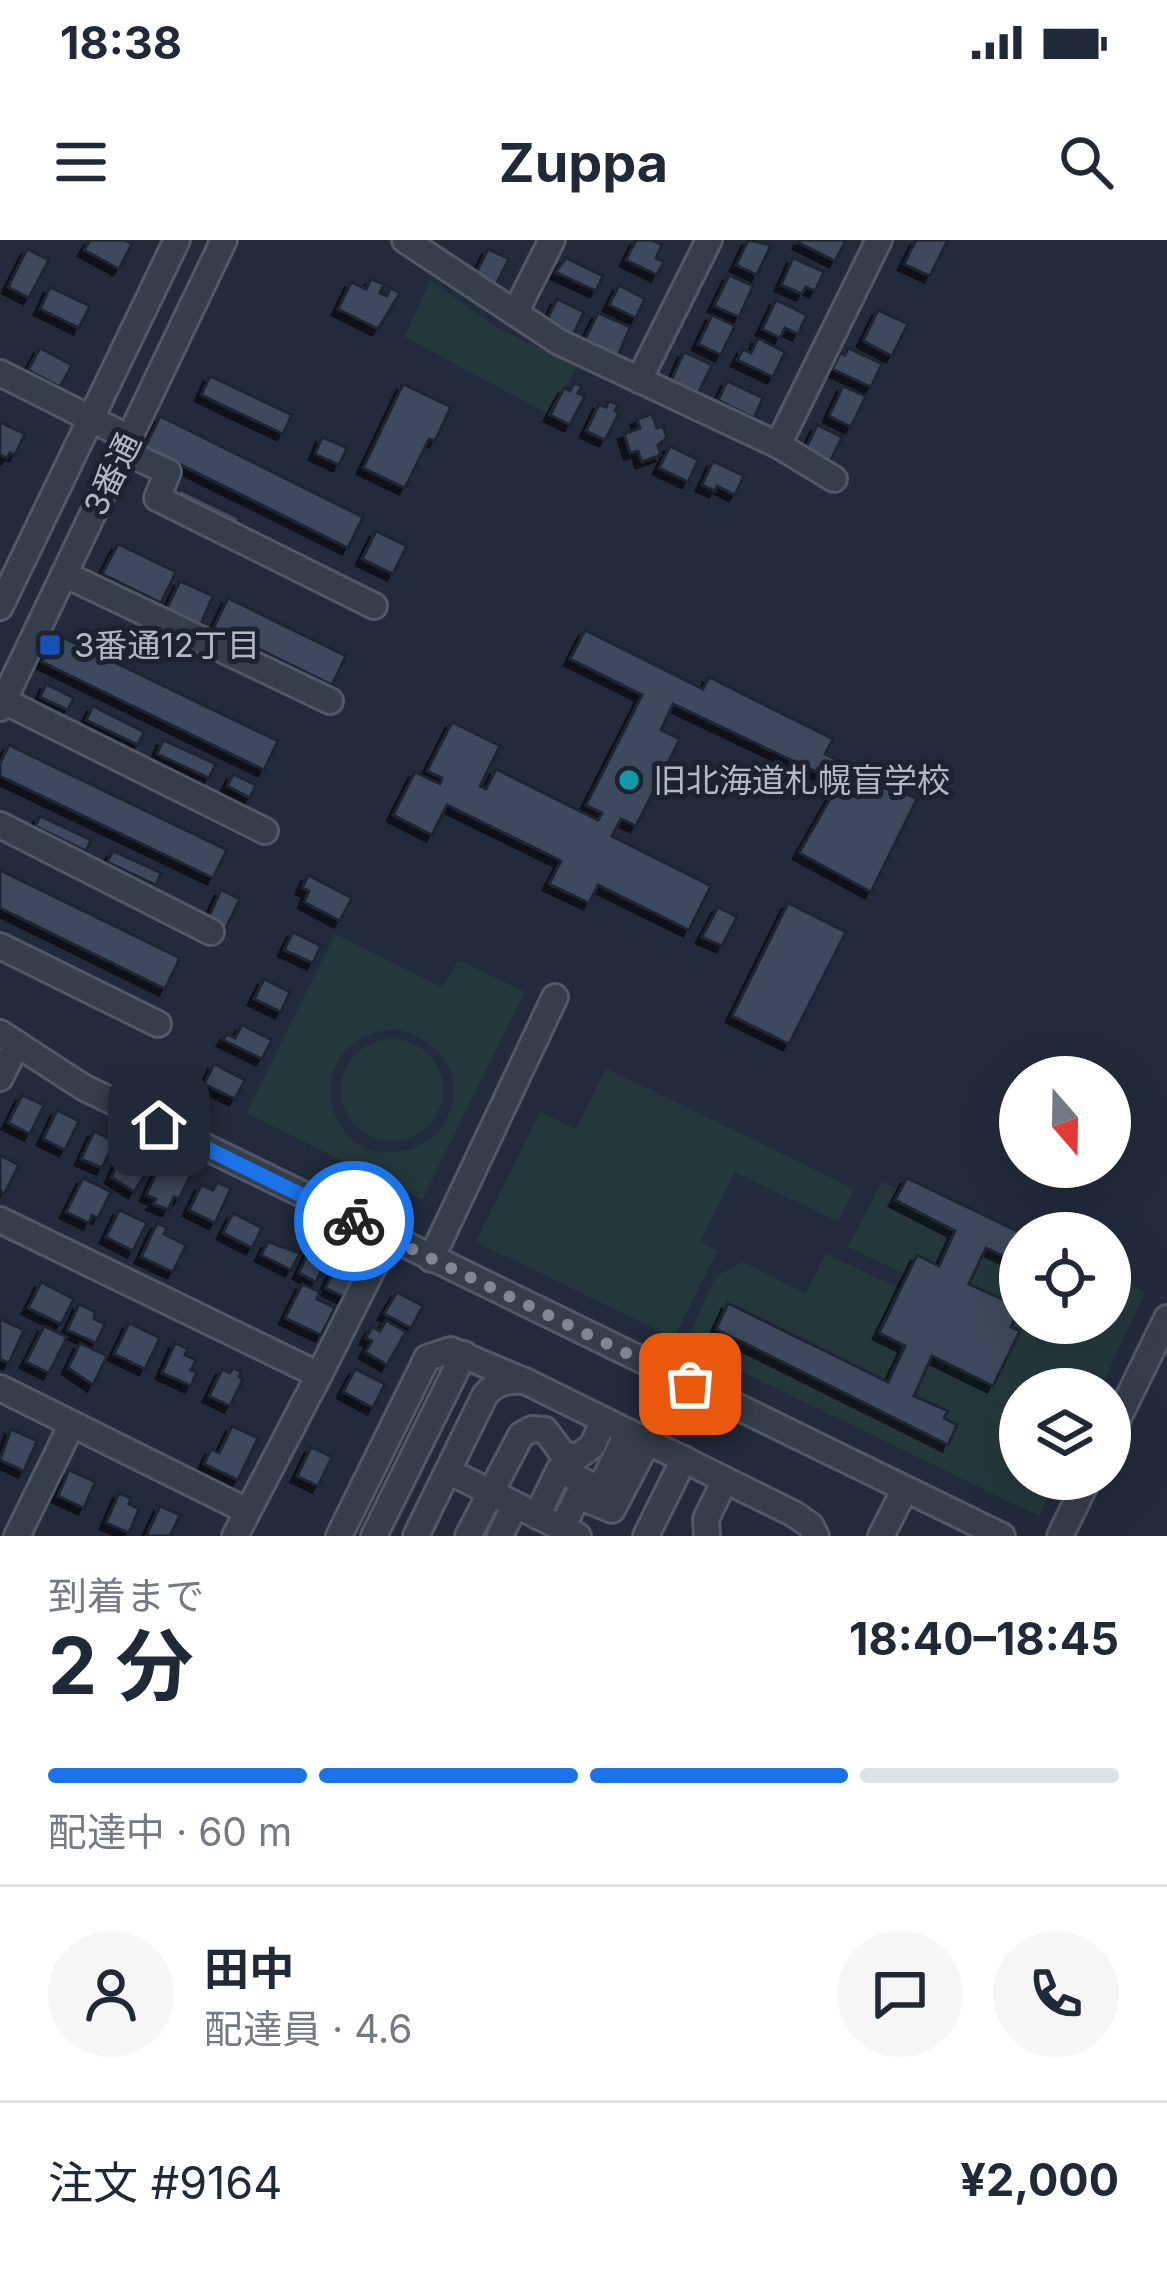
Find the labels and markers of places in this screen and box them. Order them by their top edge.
place label: 3番通12丁目 [74,625,260,665]
marker: 3番通12丁目 [37,632,63,658]
place label: 旧北海道札幌盲学校 [653,760,950,800]
marker: 旧北海道札幌盲学校 [616,767,642,793]
pin [108,1074,210,1176]
pin [639,1333,741,1435]

